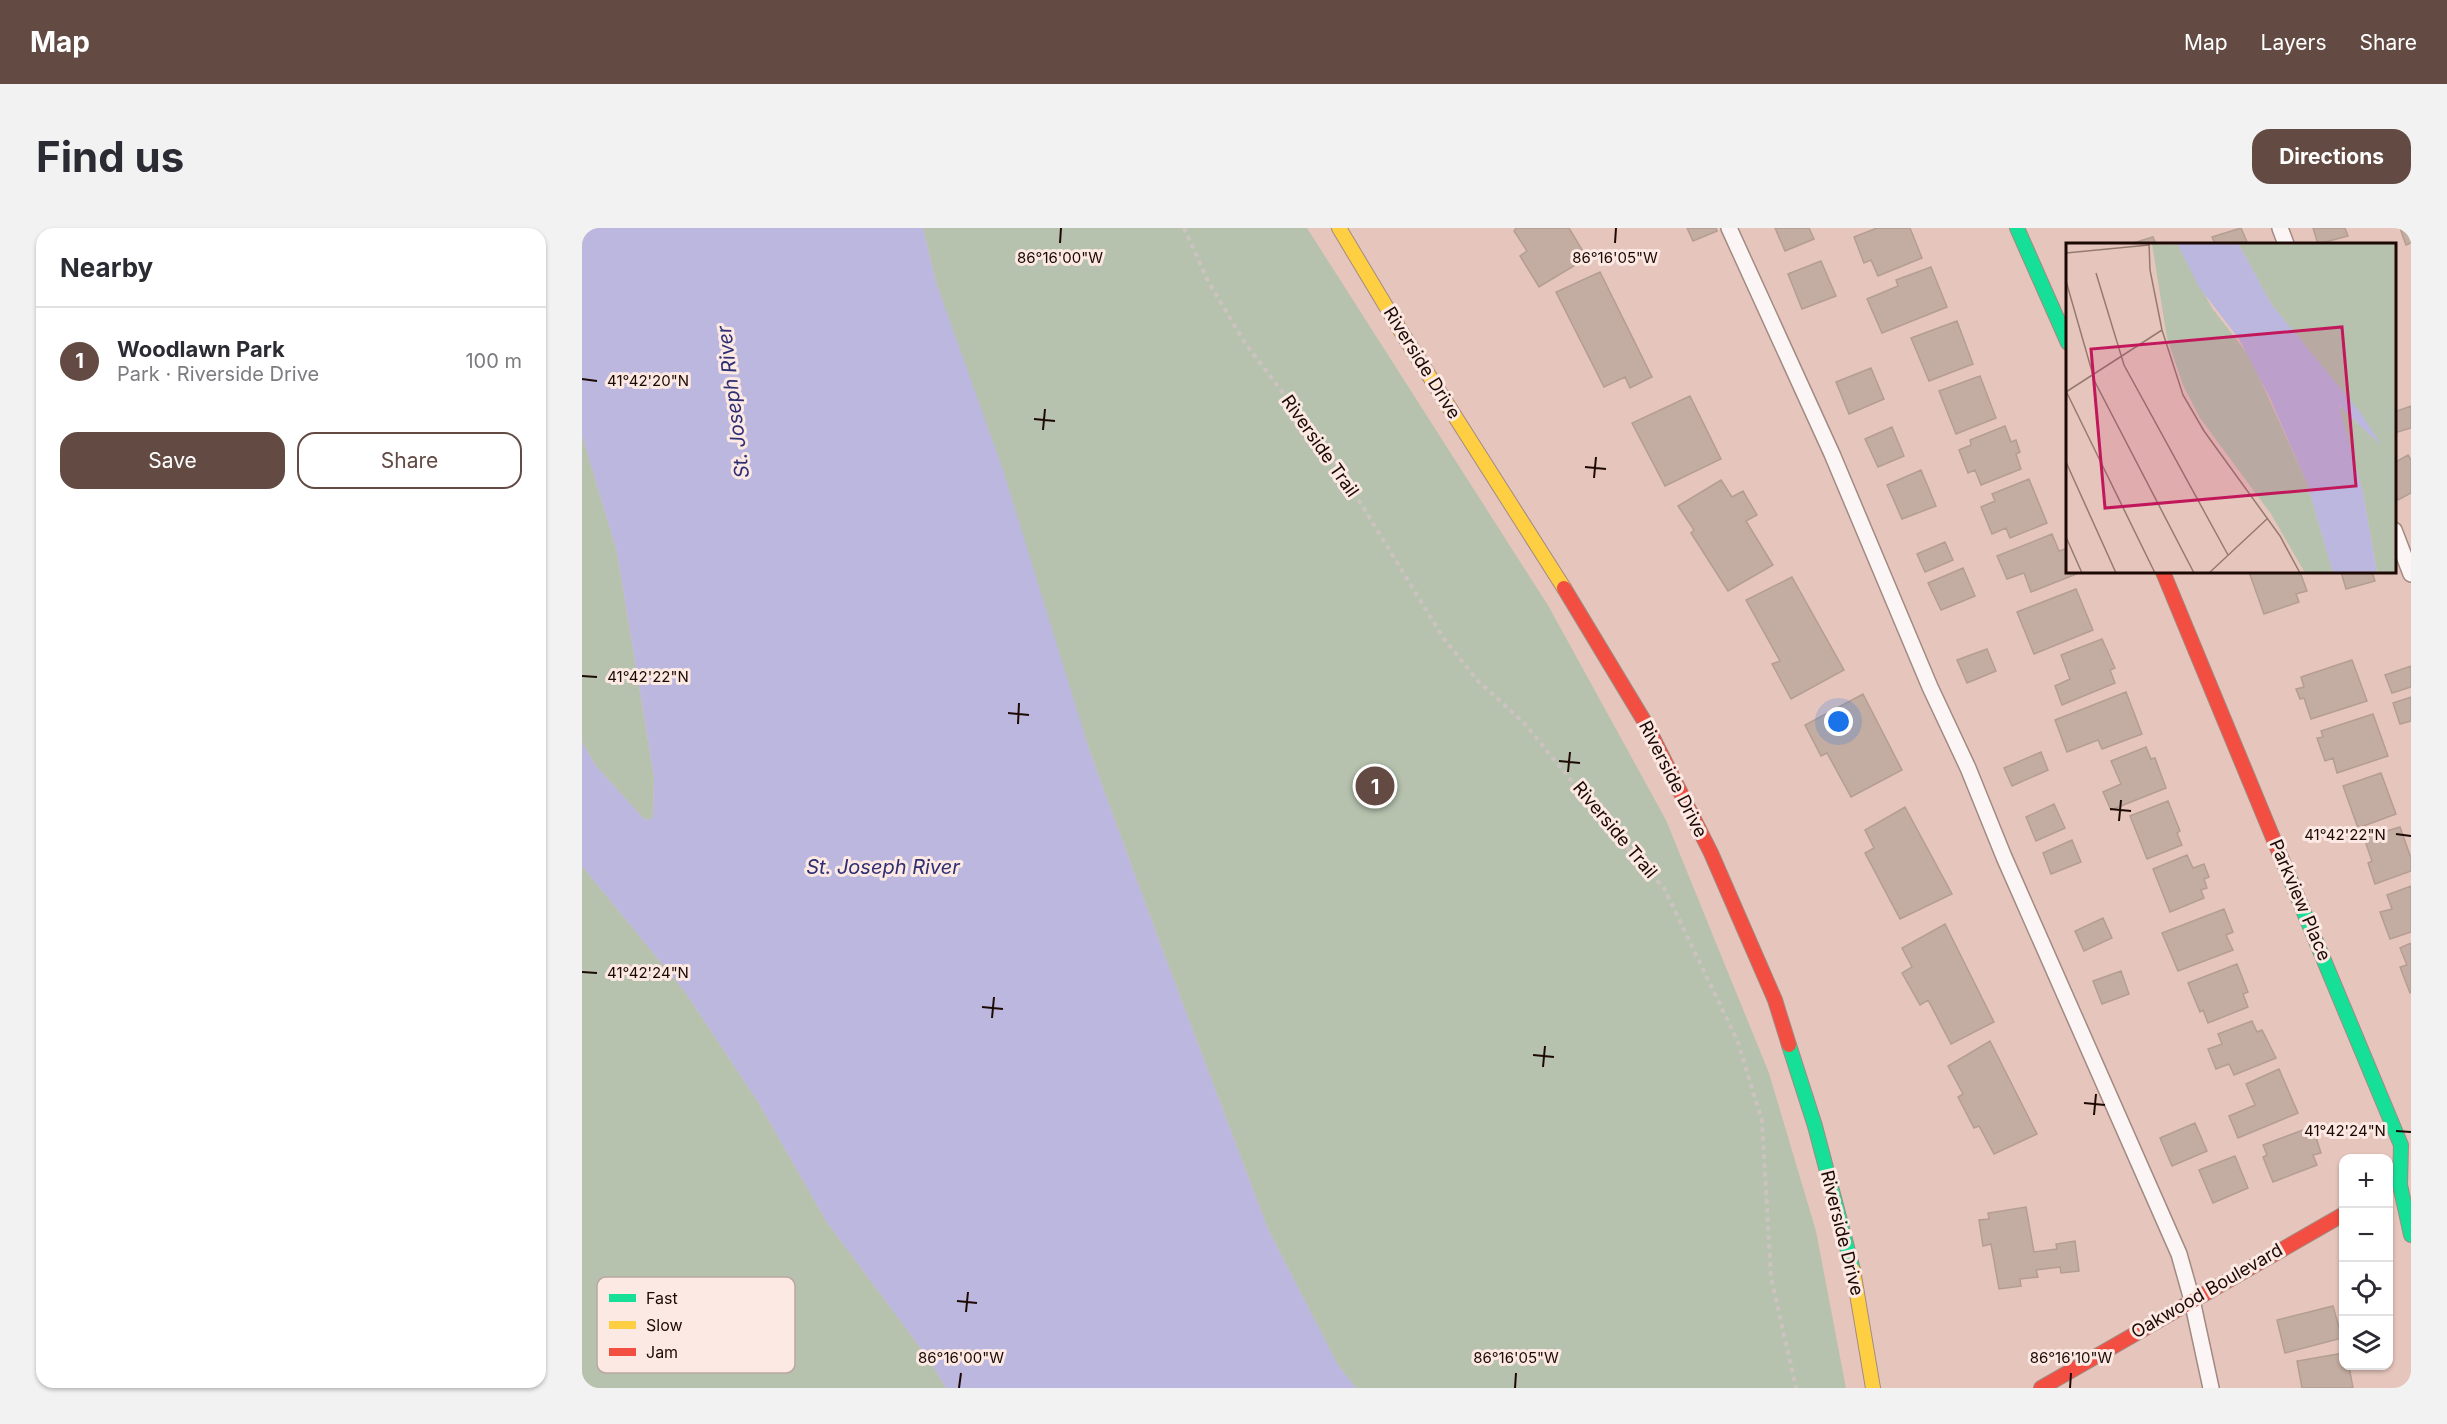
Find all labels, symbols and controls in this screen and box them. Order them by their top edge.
text: Map [30,25,90,59]
text: Map [2184,30,2228,55]
text: Layers [2261,30,2327,55]
text: Share [2360,30,2417,55]
button: Directions [2252,129,2411,184]
text: Find us [36,131,184,182]
inset map [2066,243,2396,573]
text: 86°16'00"W [1017,248,1103,267]
text: 86°16'05"W [1572,248,1658,267]
text: Nearby [60,252,153,283]
street label: Riverside Drive [1380,303,1465,423]
water label: St. Joseph River [712,324,754,480]
text: Woodlawn Park [117,336,285,362]
text: 1 [75,349,84,373]
text: 100 m [465,349,522,373]
text: Park · Riverside Drive [117,362,319,386]
text: 41°42'20"N [607,371,689,390]
street label: Riverside Trail [1278,391,1363,501]
button: Save [60,432,285,489]
button: Share [297,432,522,489]
text: 41°42'22"N [607,667,689,686]
your location [1824,707,1853,736]
street label: Riverside Drive [1635,717,1712,841]
pin: 1 [1356,764,1394,808]
street label: Riverside Trail [1569,777,1662,882]
text: 41°42'22"N [2304,825,2386,844]
street label: Parkview Place [2265,836,2335,964]
water label: St. Joseph River [806,855,960,879]
text: 41°42'24"N [607,963,689,982]
text: 41°42'24"N [2304,1121,2386,1140]
map controls [2339,1154,2393,1370]
button: + [2339,1154,2393,1208]
street label: Riverside Drive [1817,1168,1868,1298]
button: − [2339,1208,2393,1262]
street label: Oakwood Boulevard [2127,1239,2286,1342]
button: locate [2339,1262,2393,1316]
legend [597,1277,795,1373]
text: Fast [646,1288,678,1308]
text: Slow [646,1315,683,1335]
button: layers [2339,1316,2393,1370]
text: Jam [646,1342,678,1362]
text: 86°16'00"W [918,1348,1004,1367]
text: 86°16'05"W [1473,1348,1559,1367]
text: 86°16'10"W [2030,1348,2113,1367]

